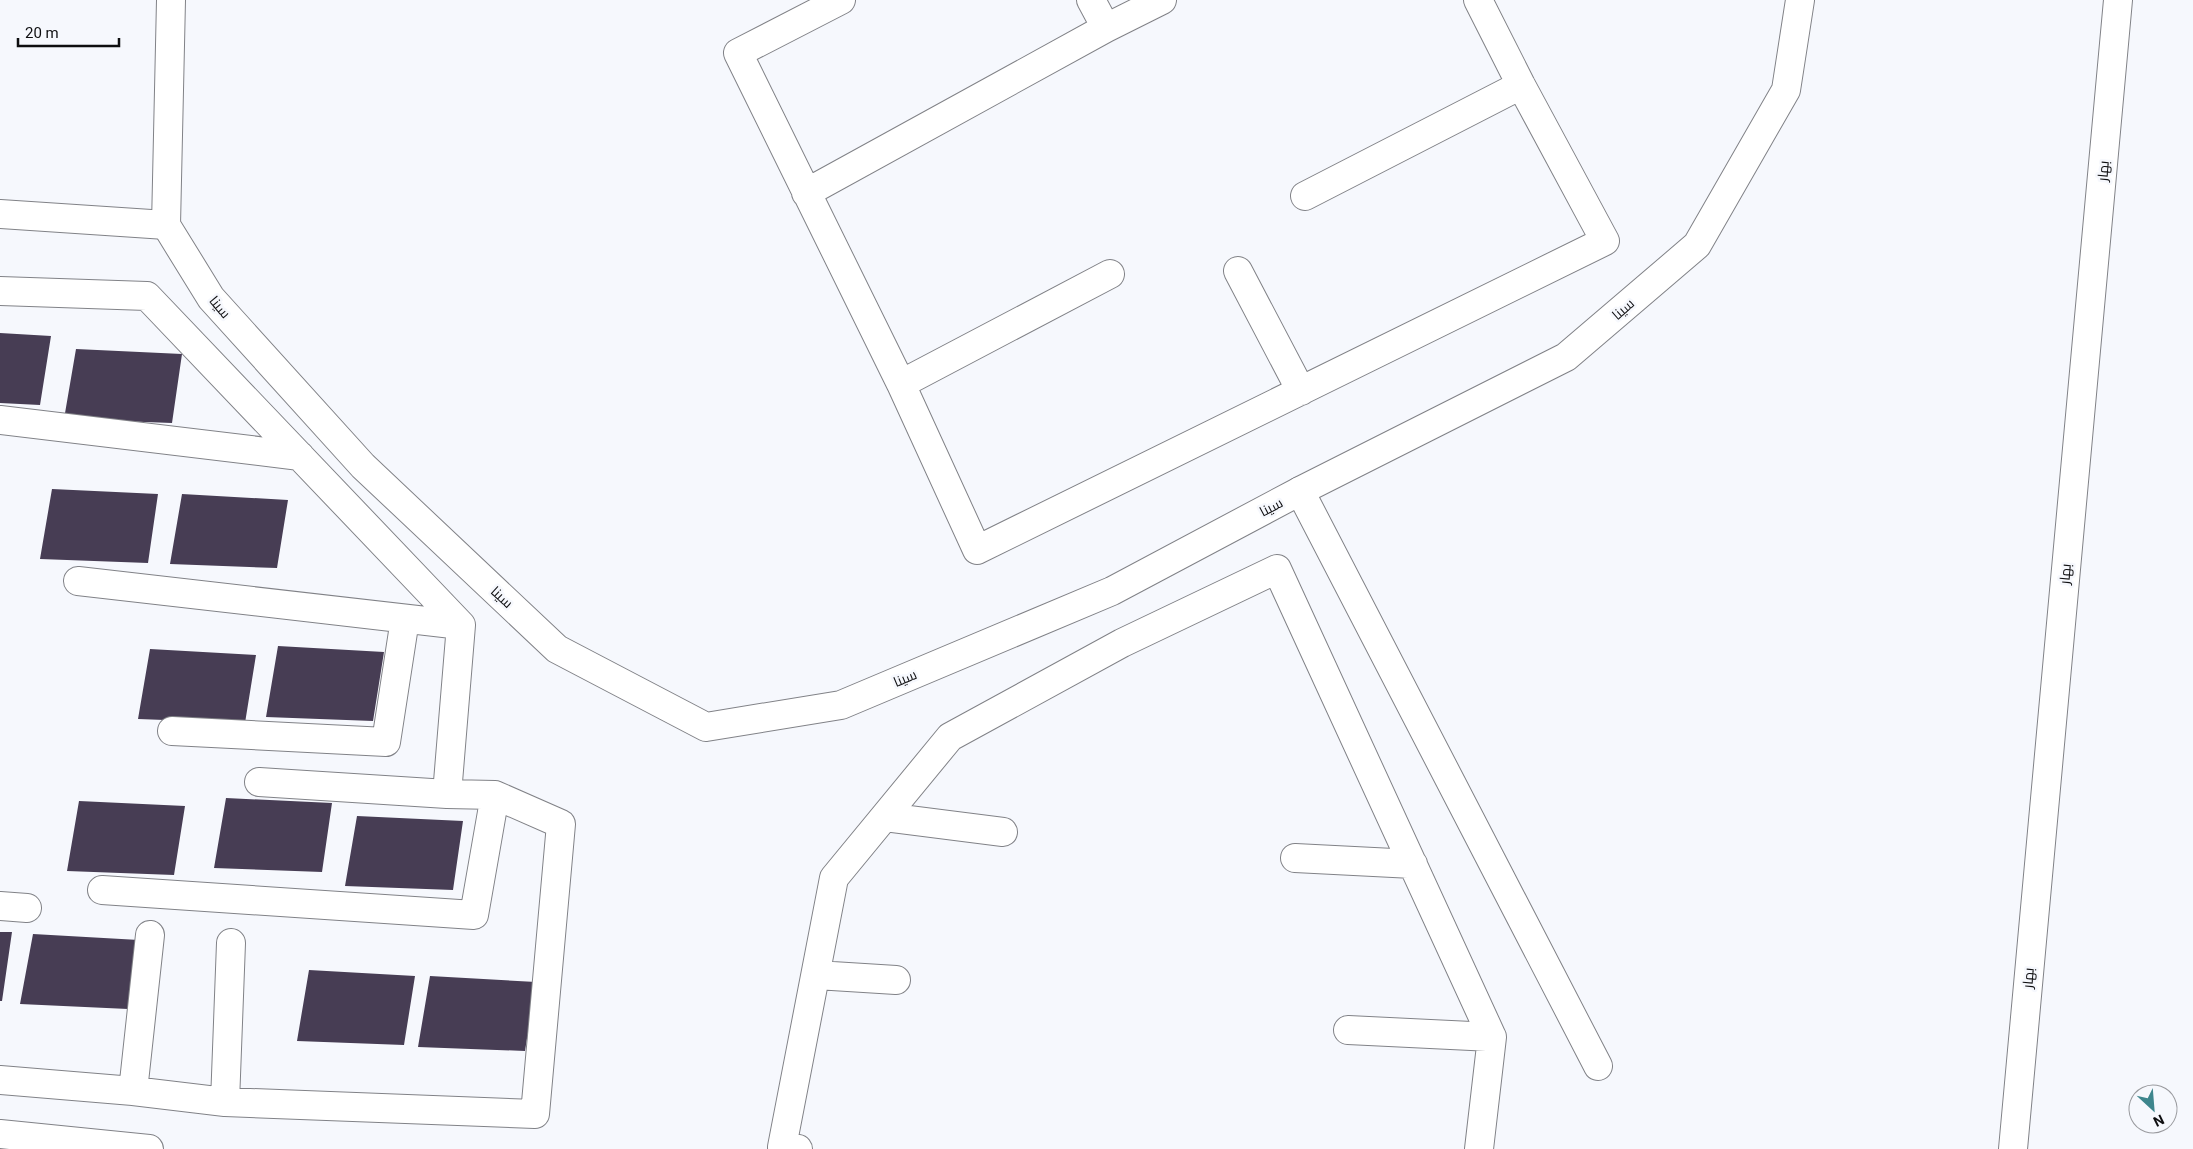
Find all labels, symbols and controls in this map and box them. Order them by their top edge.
scale bar [18,15,119,47]
text: 20 m [25,24,59,42]
street label: بهار [2094,160,2112,183]
street label: سینا [206,293,234,321]
street label: سینا [1609,295,1637,323]
street label: سینا [1257,494,1285,520]
street label: بهار [2056,563,2074,586]
street label: سینا [488,583,516,611]
street label: سینا [891,666,919,690]
street label: بهار [2019,967,2037,990]
north arrow [2128,1084,2178,1134]
text: N [2151,1111,2167,1130]

